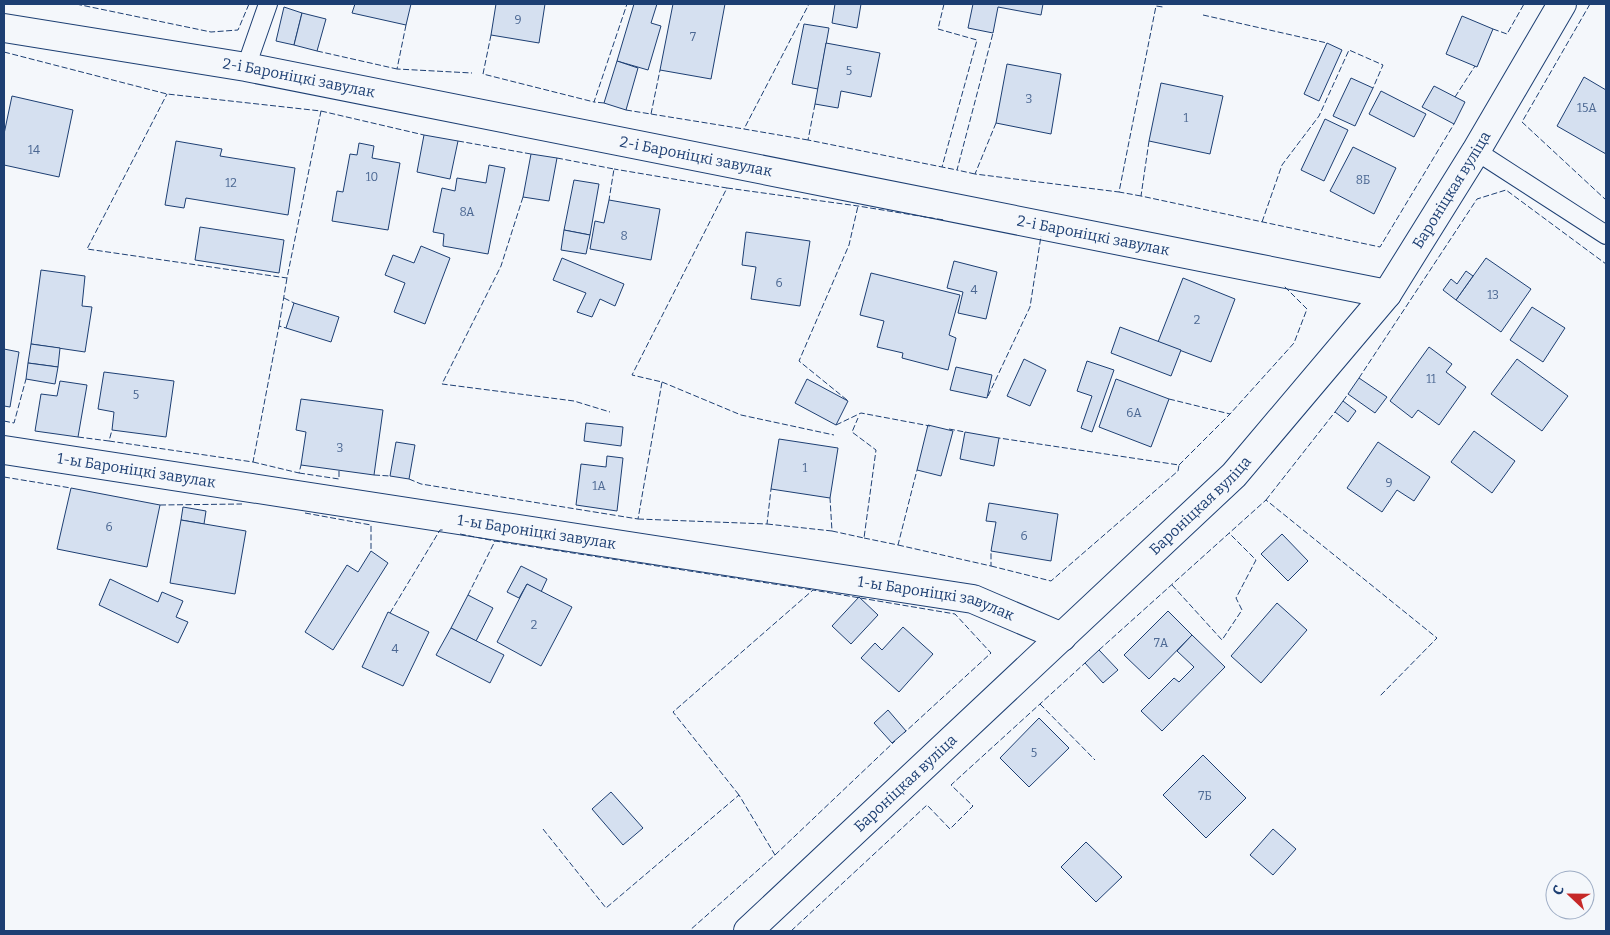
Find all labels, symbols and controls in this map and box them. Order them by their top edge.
house number: 9 [514,13,522,27]
house number: 7 [690,30,696,44]
street label: 2-і Бароніцкі завулак [221,54,377,101]
house number: 5 [846,64,852,78]
house number: 3 [1026,92,1033,106]
house number: 15А [1577,101,1597,115]
house number: 1 [1184,111,1189,125]
street label: Бароніцкая вуліца [1409,128,1494,252]
street label: 2-і Бароніцкі завулак [618,133,774,181]
house number: 14 [28,143,40,157]
house number: 10 [366,170,378,184]
house number: 8Б [1356,173,1370,187]
house number: 12 [225,176,237,190]
house number: 8А [459,205,475,219]
street label: 2-і Бароніцкі завулак [1016,212,1171,260]
house number: 8 [620,229,628,243]
house number: 6 [775,276,783,290]
house number: 4 [970,283,978,297]
house number: 13 [1487,288,1499,302]
house number: 2 [1194,313,1200,327]
house number: 11 [1426,372,1436,386]
house number: 5 [133,388,139,402]
house number: 6А [1126,406,1142,420]
house number: 3 [337,441,344,455]
street label: 1-ы Бароніцкі завулак [56,449,217,491]
street label: Бароніцкая вуліца [1146,453,1255,559]
house number: 1 [803,461,808,475]
house number: 9 [1385,476,1393,490]
house number: 1А [592,479,606,493]
street label: 1-ы Бароніцкі завулак [456,511,618,553]
house number: 6 [105,520,113,534]
house number: 6 [1020,529,1028,543]
street label: 1-ы Бароніцкі завулак [856,572,1017,625]
house number: 2 [531,618,537,632]
house number: 7А [1154,636,1169,650]
house number: 4 [391,642,399,656]
street label: Бароніцкая вуліца [850,731,961,836]
house number: 5 [1031,746,1037,760]
house number: 7Б [1198,789,1212,803]
north arrow [1545,870,1595,920]
text: С [1549,883,1568,898]

